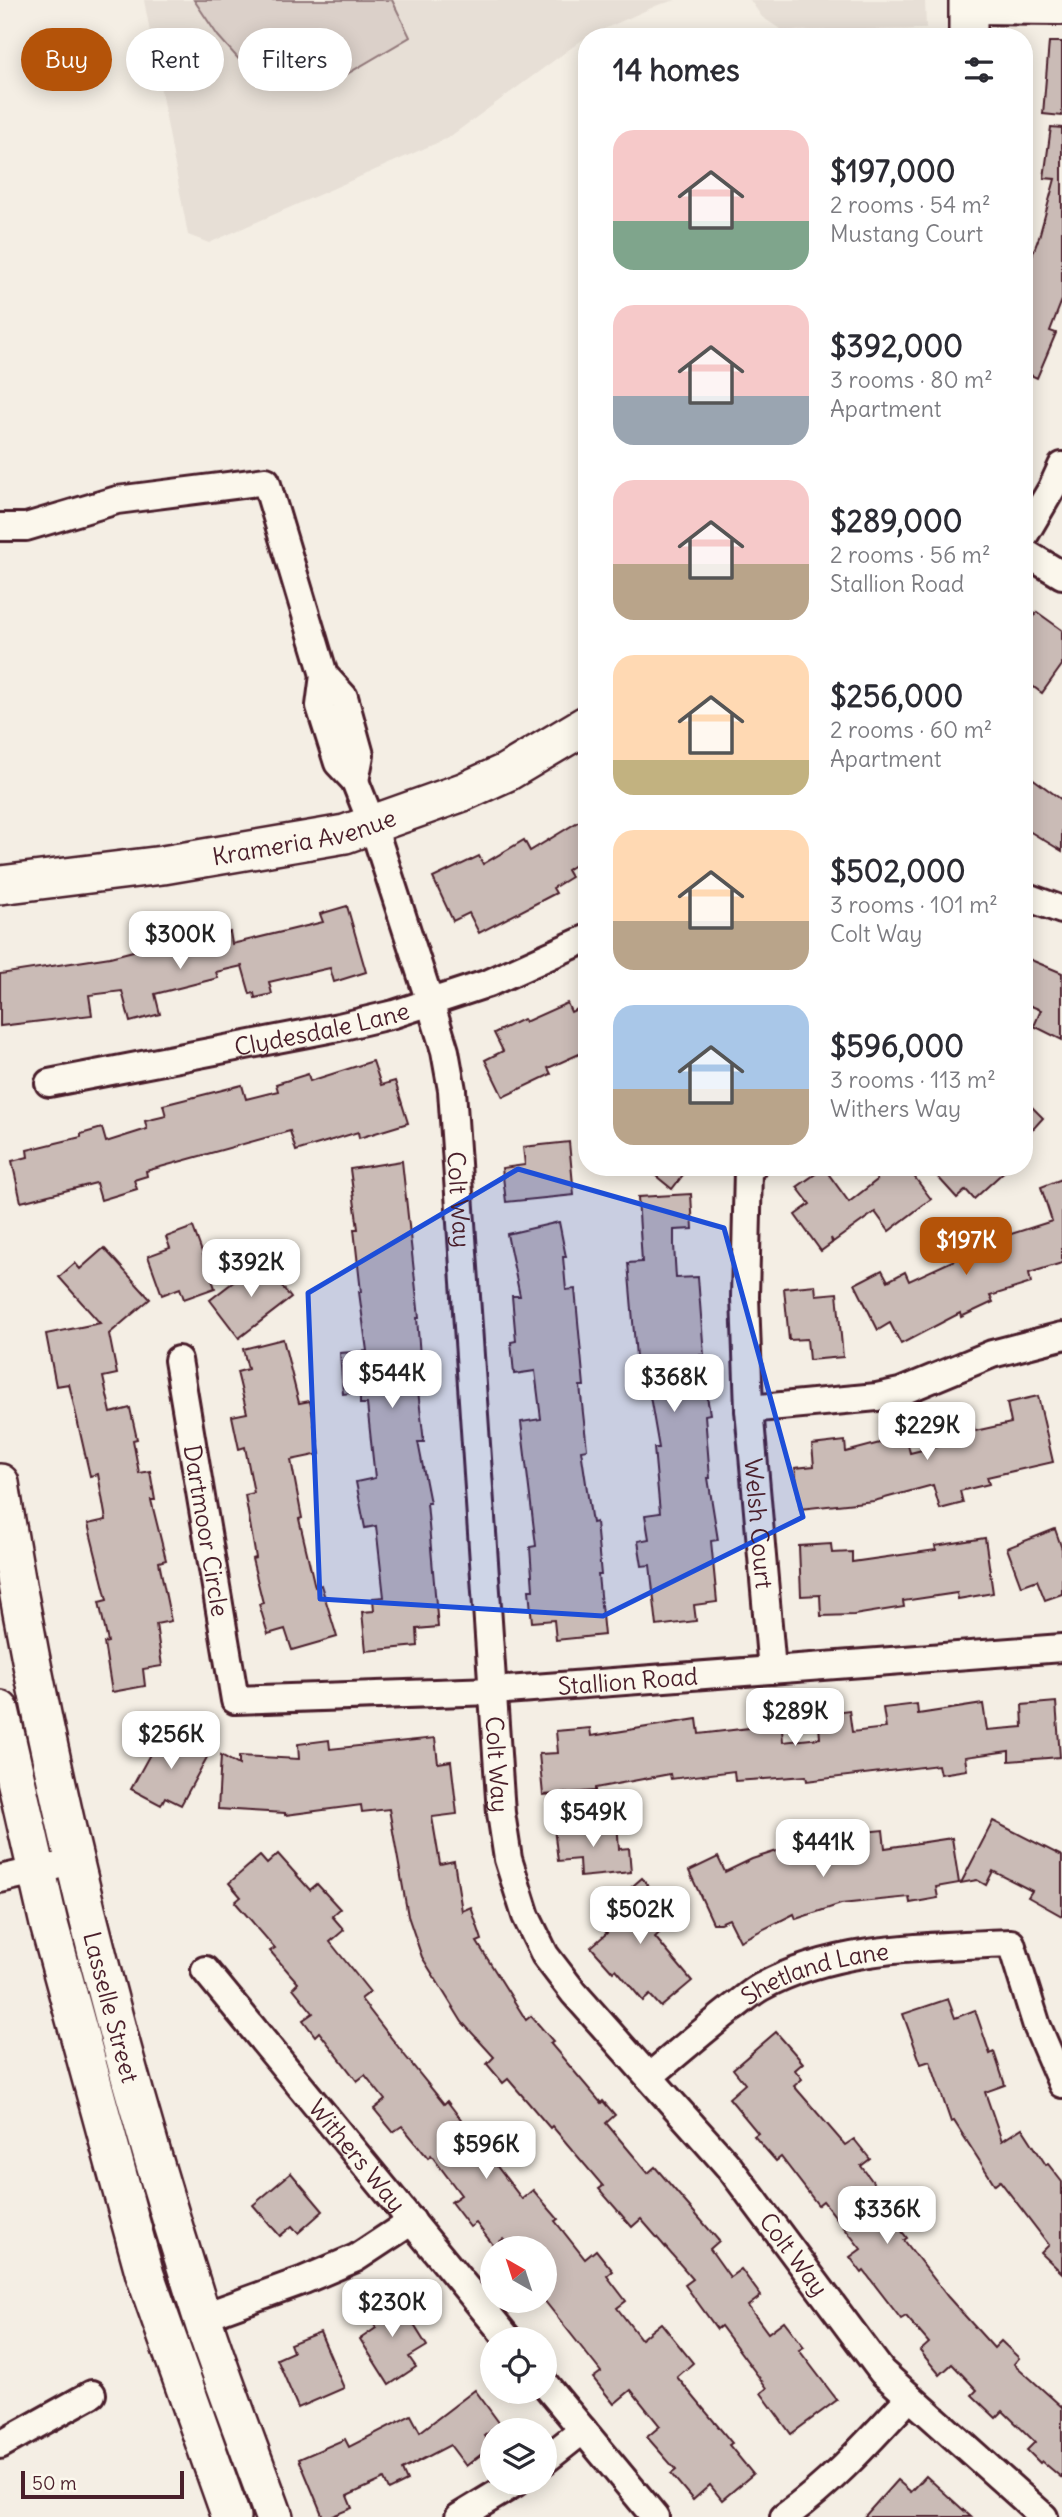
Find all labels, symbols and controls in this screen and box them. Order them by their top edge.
chip: Buy [21,28,112,91]
chip: Rent [126,28,224,91]
chip: Filters [238,28,352,91]
text: 14 homes [613,51,740,89]
icon: filters [960,51,998,89]
text: $197,000 [830,152,956,190]
icon: home [669,158,753,242]
text: 2 rooms · 54 m² [830,190,991,219]
text: Mustang Court [830,219,983,248]
text: $392,000 [830,327,963,365]
icon: home [669,333,753,417]
text: 3 rooms · 80 m² [830,365,993,394]
text: Apartment [830,394,942,423]
text: $289,000 [830,502,962,540]
icon: home [669,508,753,592]
text: 2 rooms · 56 m² [830,540,991,569]
text: Stallion Road [830,569,964,598]
text: $256,000 [830,677,963,715]
icon: home [669,683,753,767]
text: 2 rooms · 60 m² [830,715,992,744]
text: Apartment [830,744,942,773]
street label: Krameria Avenue [210,802,400,871]
text: $502,000 [830,852,966,890]
icon: home [669,858,753,942]
text: 3 rooms · 101 m² [830,890,998,919]
pin: $300K [131,912,229,971]
text: $300K [145,919,215,948]
text: Colt Way [830,919,922,948]
street label: Clydesdale Lane [232,995,413,1062]
text: $596,000 [830,1027,964,1065]
icon: home [669,1033,753,1117]
text: 3 rooms · 113 m² [830,1065,996,1094]
text: Withers Way [830,1094,961,1123]
street label: Colt Way [441,1150,478,1249]
pin: $197K [917,1218,1015,1277]
text: $197K [936,1225,996,1254]
pin: $392K [202,1240,300,1299]
text: $392K [218,1247,284,1276]
pin: $544K [343,1350,441,1410]
pin: $368K [625,1354,723,1414]
text: $544K [359,1358,425,1387]
text: $368K [641,1362,707,1391]
pin: $229K [878,1402,976,1462]
text: $229K [894,1410,960,1439]
street label: Dartmoor Circle [177,1443,236,1619]
street label: Welsh Court [738,1457,780,1590]
street label: Stallion Road [557,1661,699,1701]
pin: $289K [746,1688,844,1748]
text: $289K [762,1696,828,1725]
pin: $256K [122,1712,220,1771]
street label: Colt Way [479,1715,516,1813]
text: $256K [138,1719,204,1748]
pin: $549K [544,1790,642,1849]
text: $549K [560,1797,626,1826]
pin: $441K [774,1820,872,1879]
text: $441K [792,1827,854,1856]
pin: $502K [591,1886,689,1946]
text: $502K [606,1894,674,1923]
street label: Lasselle Street [77,1928,146,2086]
street label: Shetland Lane [735,1935,890,2011]
street label: Withers Way [302,2093,412,2218]
pin: $596K [437,2122,535,2181]
text: $596K [453,2129,519,2158]
pin: $336K [838,2186,936,2246]
text: $336K [854,2194,920,2223]
street label: Colt Way [753,2206,835,2302]
north arrow [480,2236,556,2314]
map controls [480,2236,557,2495]
pin: $230K [343,2280,441,2339]
text: $230K [358,2287,426,2316]
button: locate [480,2327,557,2404]
button: layers [480,2418,557,2495]
scale bar [21,2468,184,2500]
text: 50 m [32,2471,77,2495]

